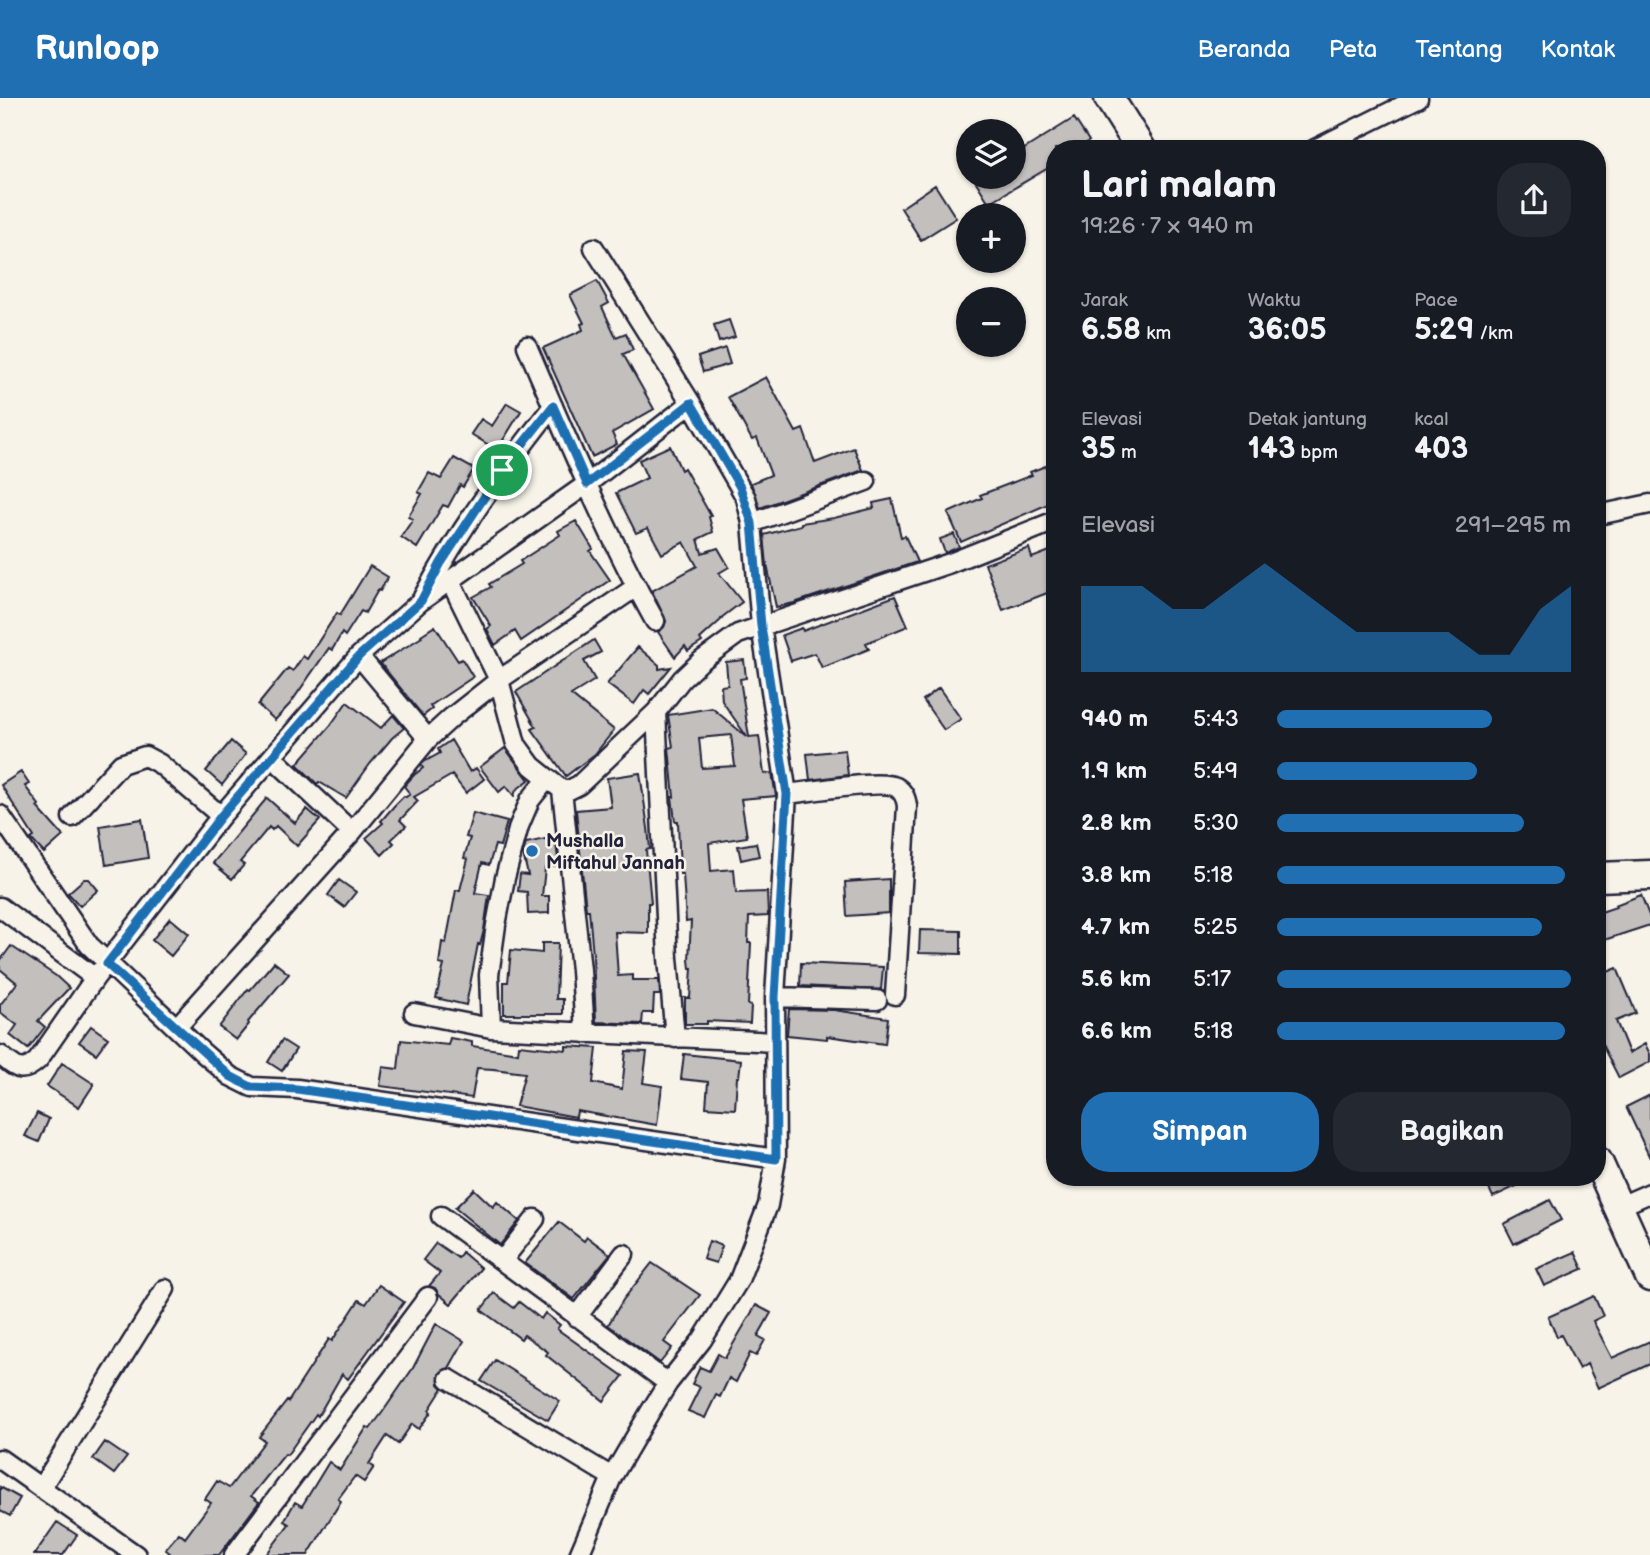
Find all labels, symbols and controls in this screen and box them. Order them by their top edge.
text: Runloop [35,29,159,69]
text: Beranda [1197,35,1291,64]
text: Peta [1329,35,1377,64]
text: Tentang [1415,35,1503,64]
text: Kontak [1541,35,1615,64]
map controls [956,119,1026,357]
button: layers [956,119,1026,189]
text: Lari malam [1081,163,1277,208]
button: share [1497,163,1571,237]
button: + [956,203,1026,273]
text: 19:26 · 7 × 940 m [1081,212,1254,240]
button: − [956,287,1026,357]
text: Jarak [1081,289,1128,312]
text: Waktu [1248,289,1301,312]
text: Pace [1414,289,1458,312]
text: 6.58 [1081,312,1141,348]
text: 36:05 [1248,312,1327,348]
text: 5:29 [1414,312,1474,348]
text: km [1141,322,1171,345]
text: /km [1474,322,1513,345]
text: Elevasi [1081,408,1142,431]
text: Detak jantung [1248,408,1367,431]
text: kcal [1414,408,1448,431]
text: 35 [1081,431,1116,467]
text: 143 [1248,431,1295,467]
text: 403 [1414,431,1468,467]
pin [472,440,532,500]
text: m [1116,441,1137,464]
text: bpm [1295,441,1338,464]
icon: arrive [483,451,521,489]
text: Elevasi [1081,511,1155,539]
text: 291–295 m [1455,511,1571,539]
text: 940 m [1081,705,1148,733]
text: 5:43 [1193,705,1239,733]
text: 1.9 km [1081,757,1147,785]
text: 5:49 [1193,757,1238,785]
text: 2.8 km [1081,809,1152,837]
text: 5:30 [1193,809,1239,837]
place label: Mushalla Miftahul Jannah [546,830,685,875]
marker: Mushalla Miftahul Jannah [524,843,540,859]
text: 3.8 km [1081,861,1151,889]
text: 5:18 [1193,861,1233,889]
text: 4.7 km [1081,913,1150,941]
text: 5:25 [1193,913,1238,941]
text: 5.6 km [1081,965,1151,993]
text: 5:17 [1193,965,1231,993]
text: 6.6 km [1081,1017,1152,1045]
text: 5:18 [1193,1017,1233,1045]
button: Simpan [1081,1092,1319,1172]
button: Bagikan [1333,1092,1571,1172]

